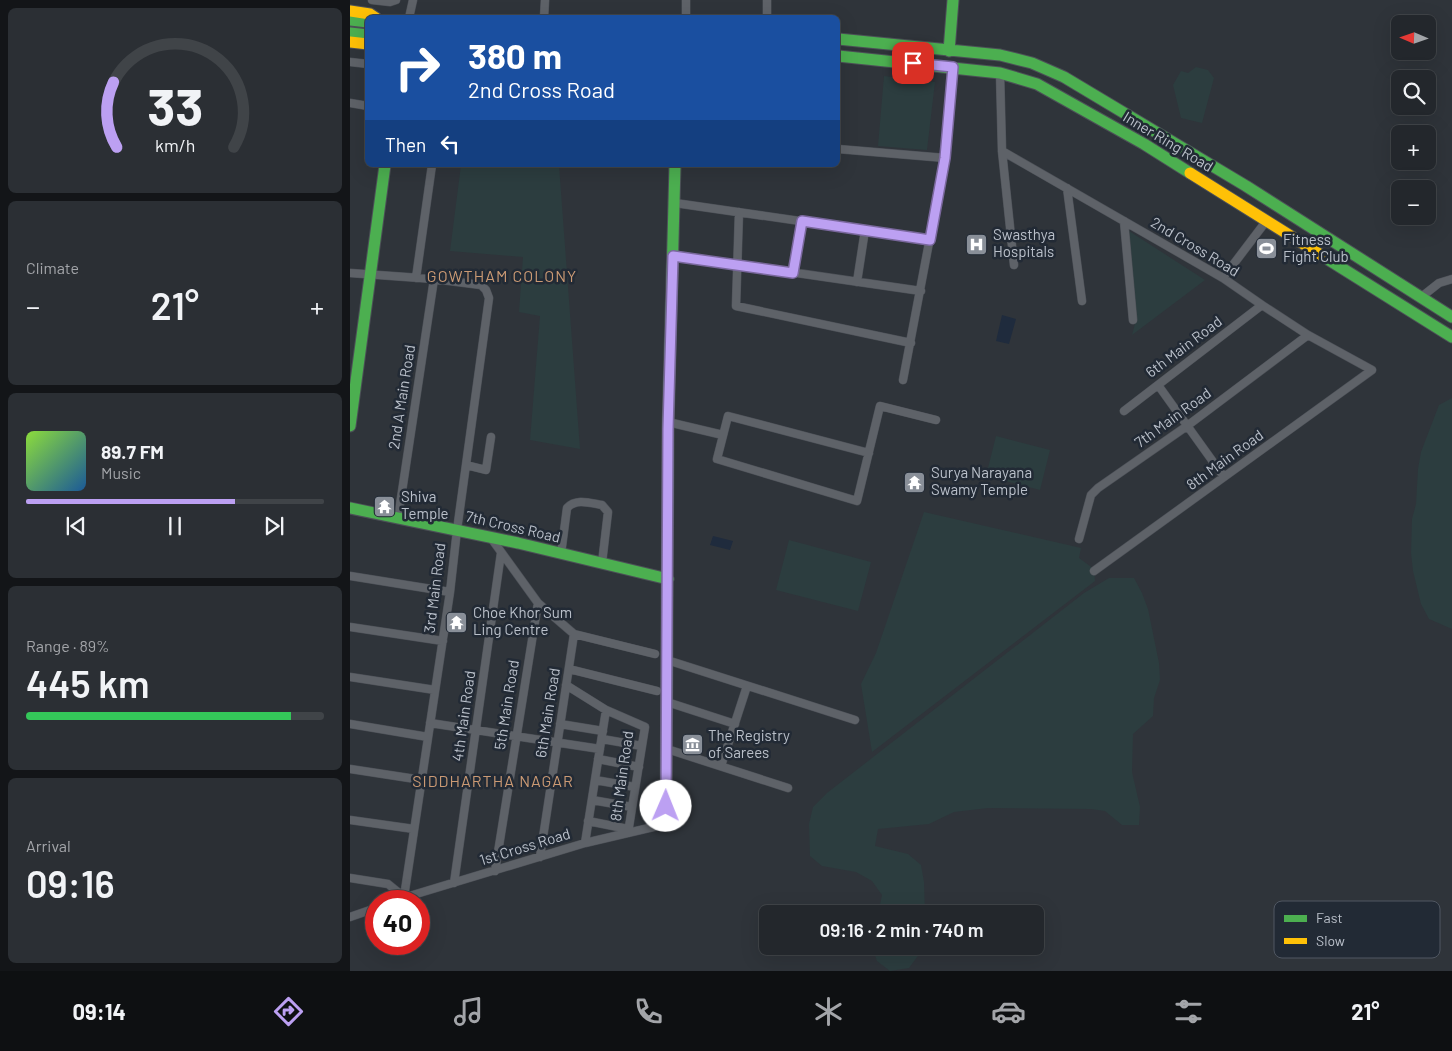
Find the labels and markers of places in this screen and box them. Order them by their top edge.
pin [892,42,934,84]
place label: Swasthya Hospitals [993,225,1055,260]
place label: Fitness Fight Club [1283,230,1349,265]
hospital icon: Swasthya Hospitals [965,232,989,256]
sports icon: Fitness Fight Club [1255,237,1279,261]
place label: Surya Narayana Swamy Temple [931,463,1032,498]
temple icon: Surya Narayana Swamy Temple [903,470,927,494]
place label: Shiva Temple [401,487,449,522]
temple icon: Shiva Temple [373,494,397,518]
place label: Choe Khor Sum Ling Centre [473,603,572,638]
temple icon: Choe Khor Sum Ling Centre [445,610,469,634]
place label: The Registry of Sarees [708,726,790,761]
museum icon: The Registry of Sarees [680,733,704,757]

